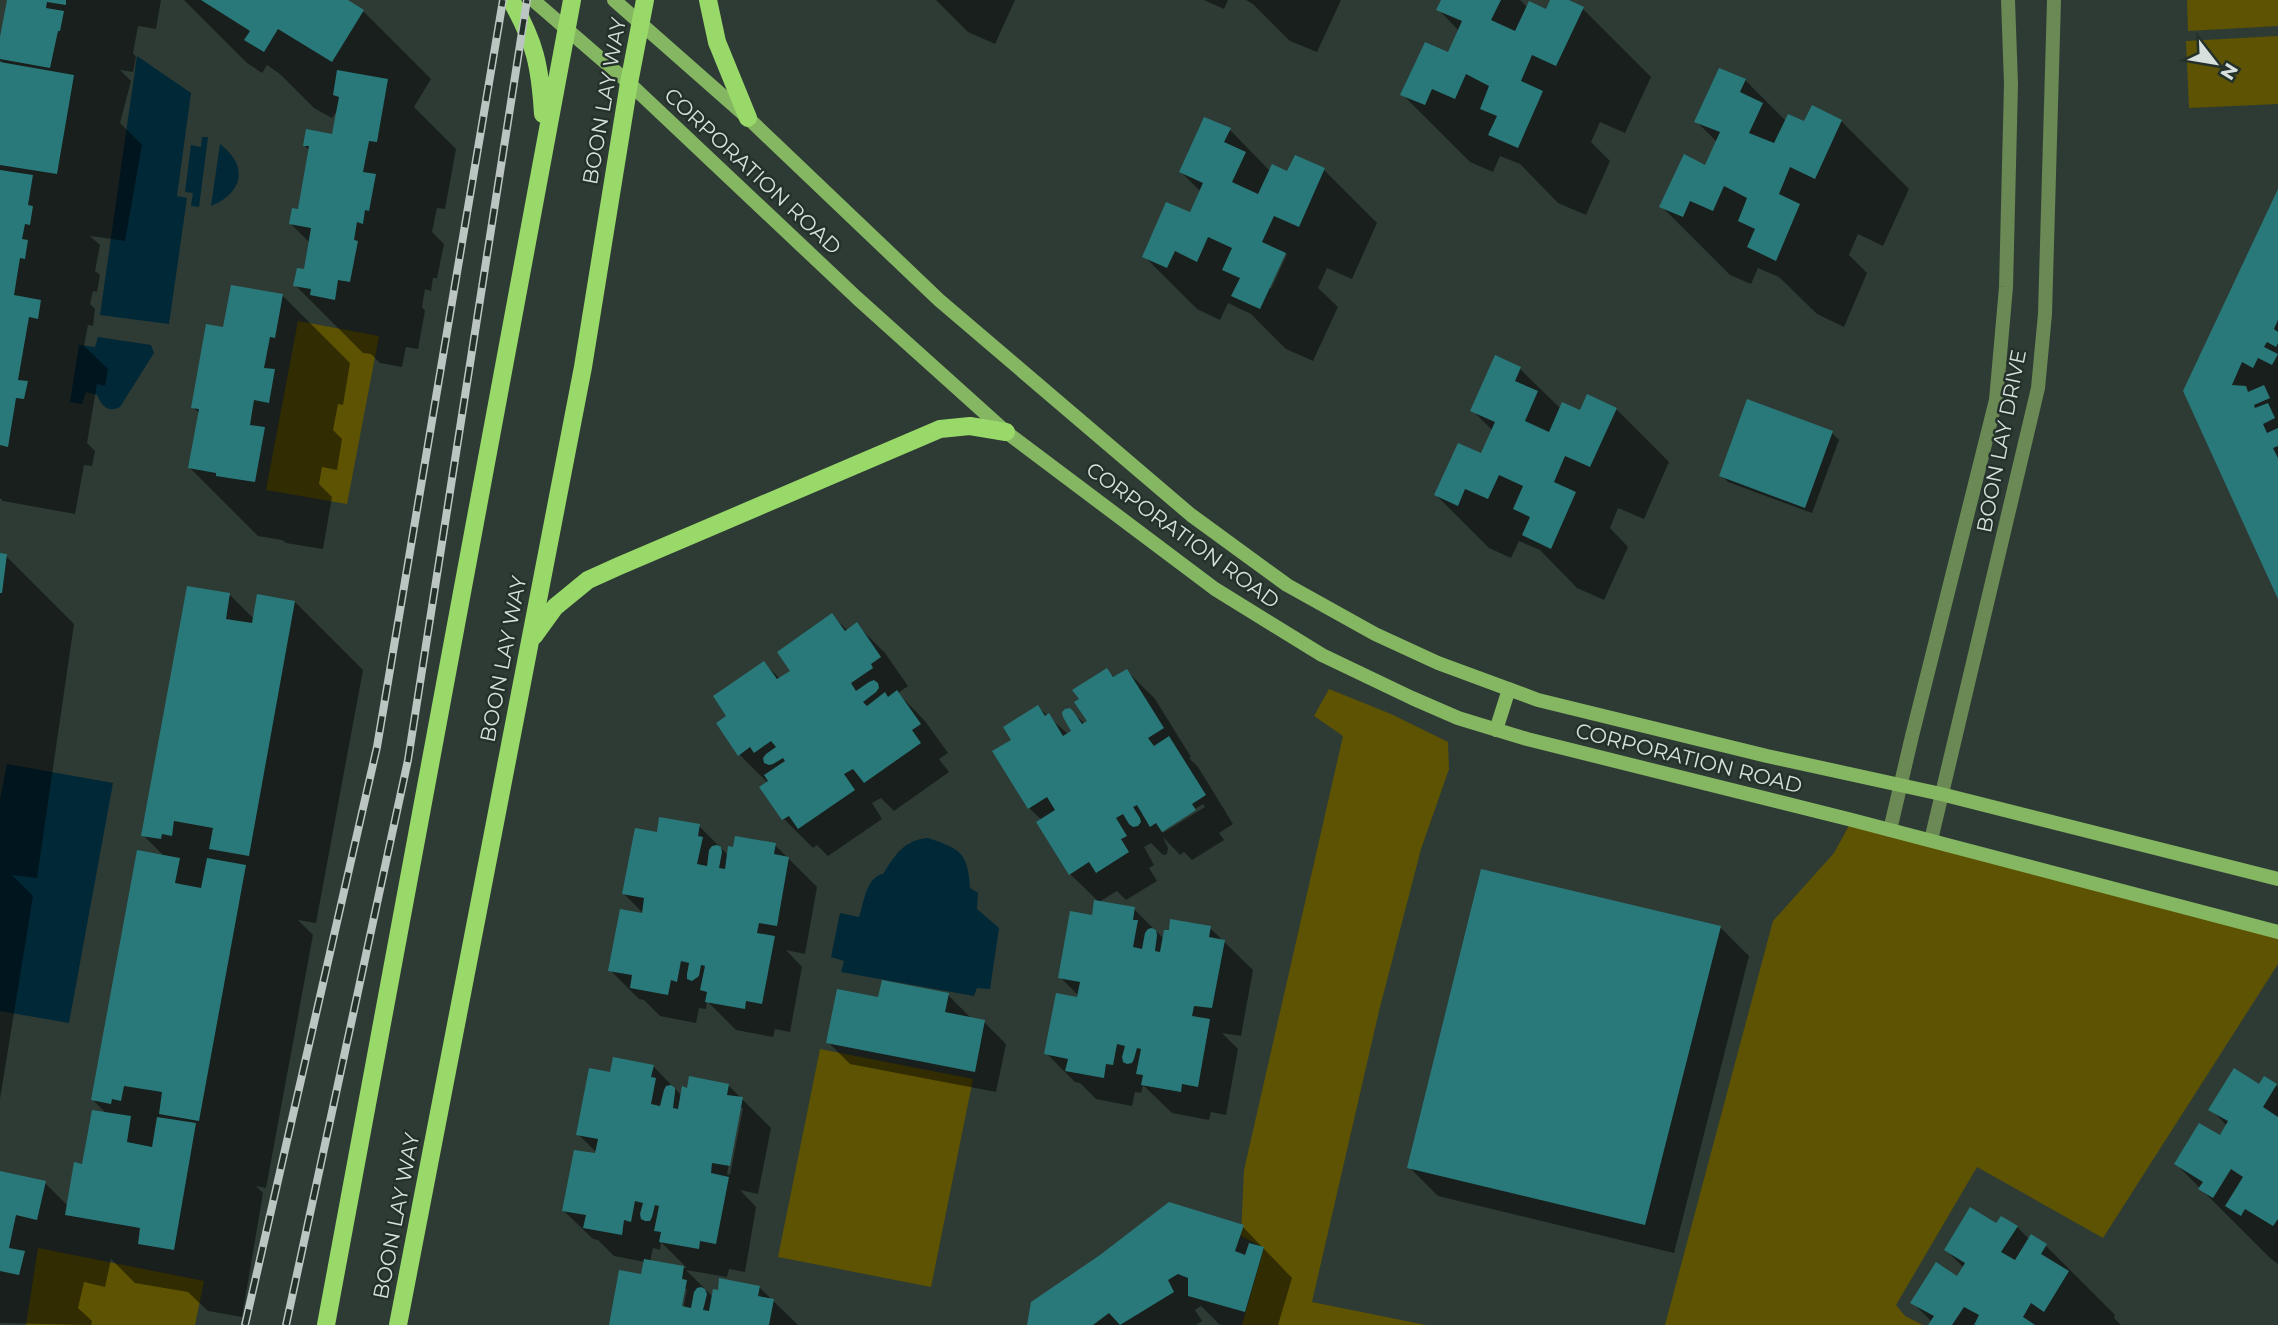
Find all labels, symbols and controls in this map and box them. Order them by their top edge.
street label: BOON LAY WAY [577,15,631,186]
north arrow [2180,28,2250,98]
text: N [2215,59,2243,84]
street label: CORPORATION ROAD [659,82,847,260]
street label: BOON LAY DRIVE [1971,347,2031,535]
street label: CORPORATION ROAD [1082,456,1284,614]
street label: BOON LAY WAY [475,573,532,744]
street label: CORPORATION ROAD [1573,718,1805,798]
street label: BOON LAY WAY [368,1130,425,1301]

